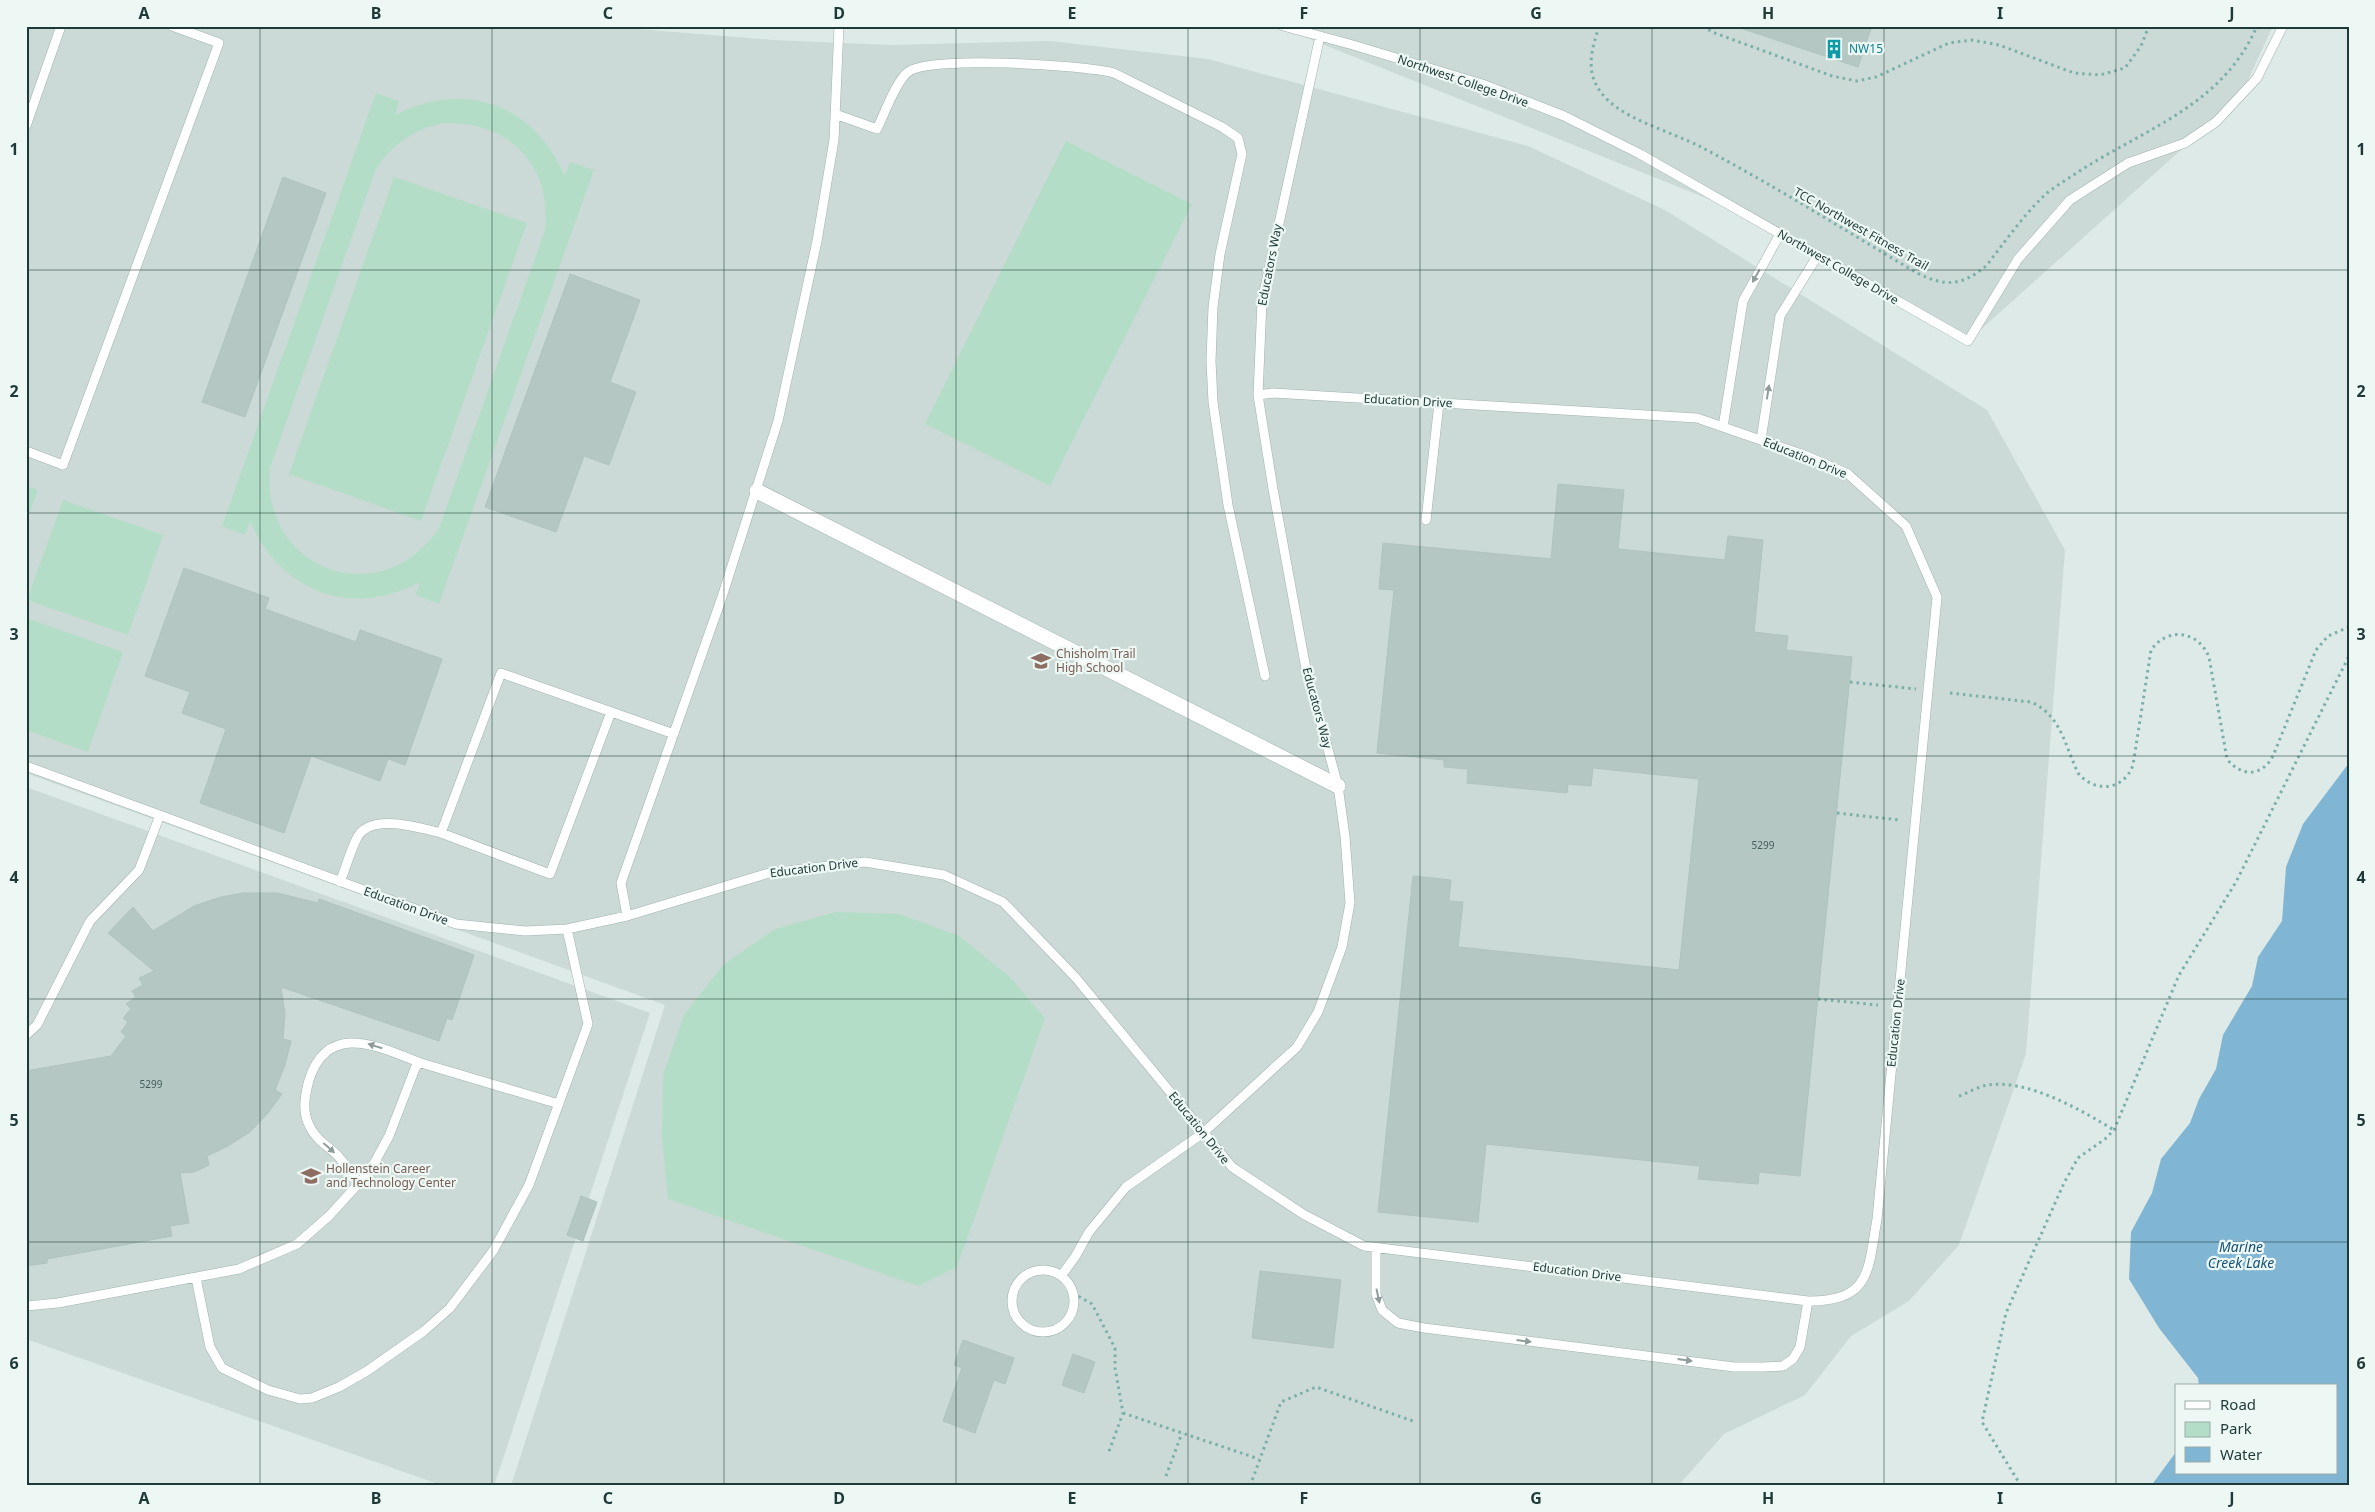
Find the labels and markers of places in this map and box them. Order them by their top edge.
building icon: NW15 [1823,38,1845,60]
place label: NW15 [1849,40,1883,57]
place label: Chisholm Trail High School [1056,645,1136,676]
school or university icon: Chisholm Trail High School [1030,650,1052,672]
place label: Hollenstein Career and Technology Center [326,1160,456,1191]
school or university icon: Hollenstein Career and Technology Center [300,1165,322,1187]

